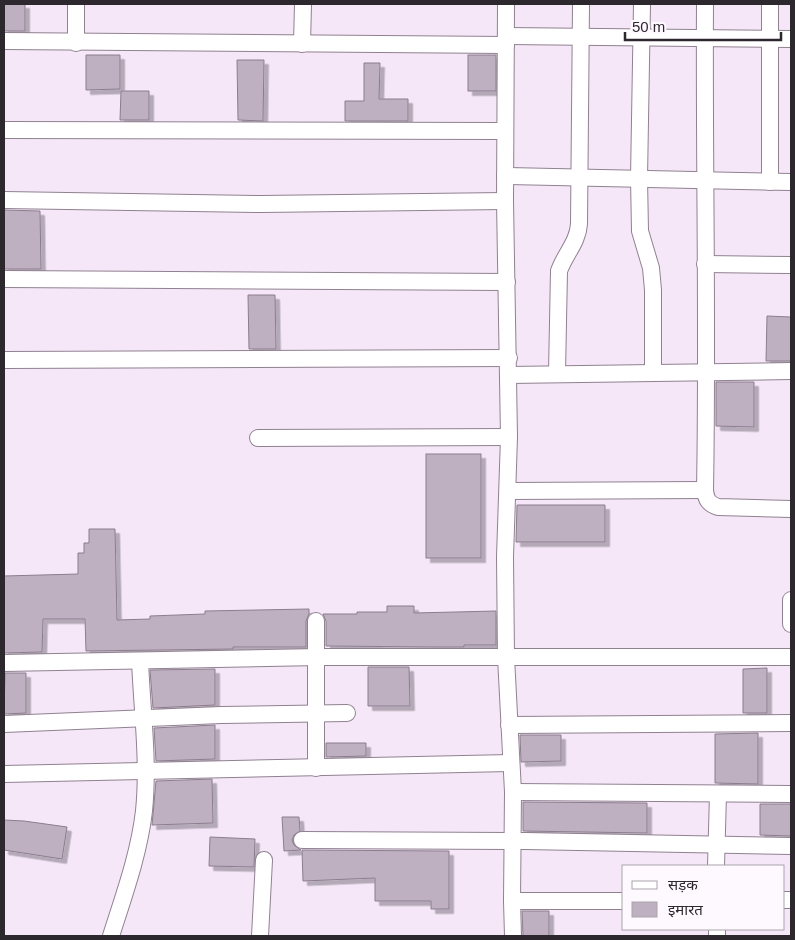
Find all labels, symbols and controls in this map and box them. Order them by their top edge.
scale bar [625,10,781,42]
text: 50 m [632,18,665,35]
legend [622,865,785,930]
text: सड़क [668,876,698,893]
text: इमारत [668,901,703,918]

